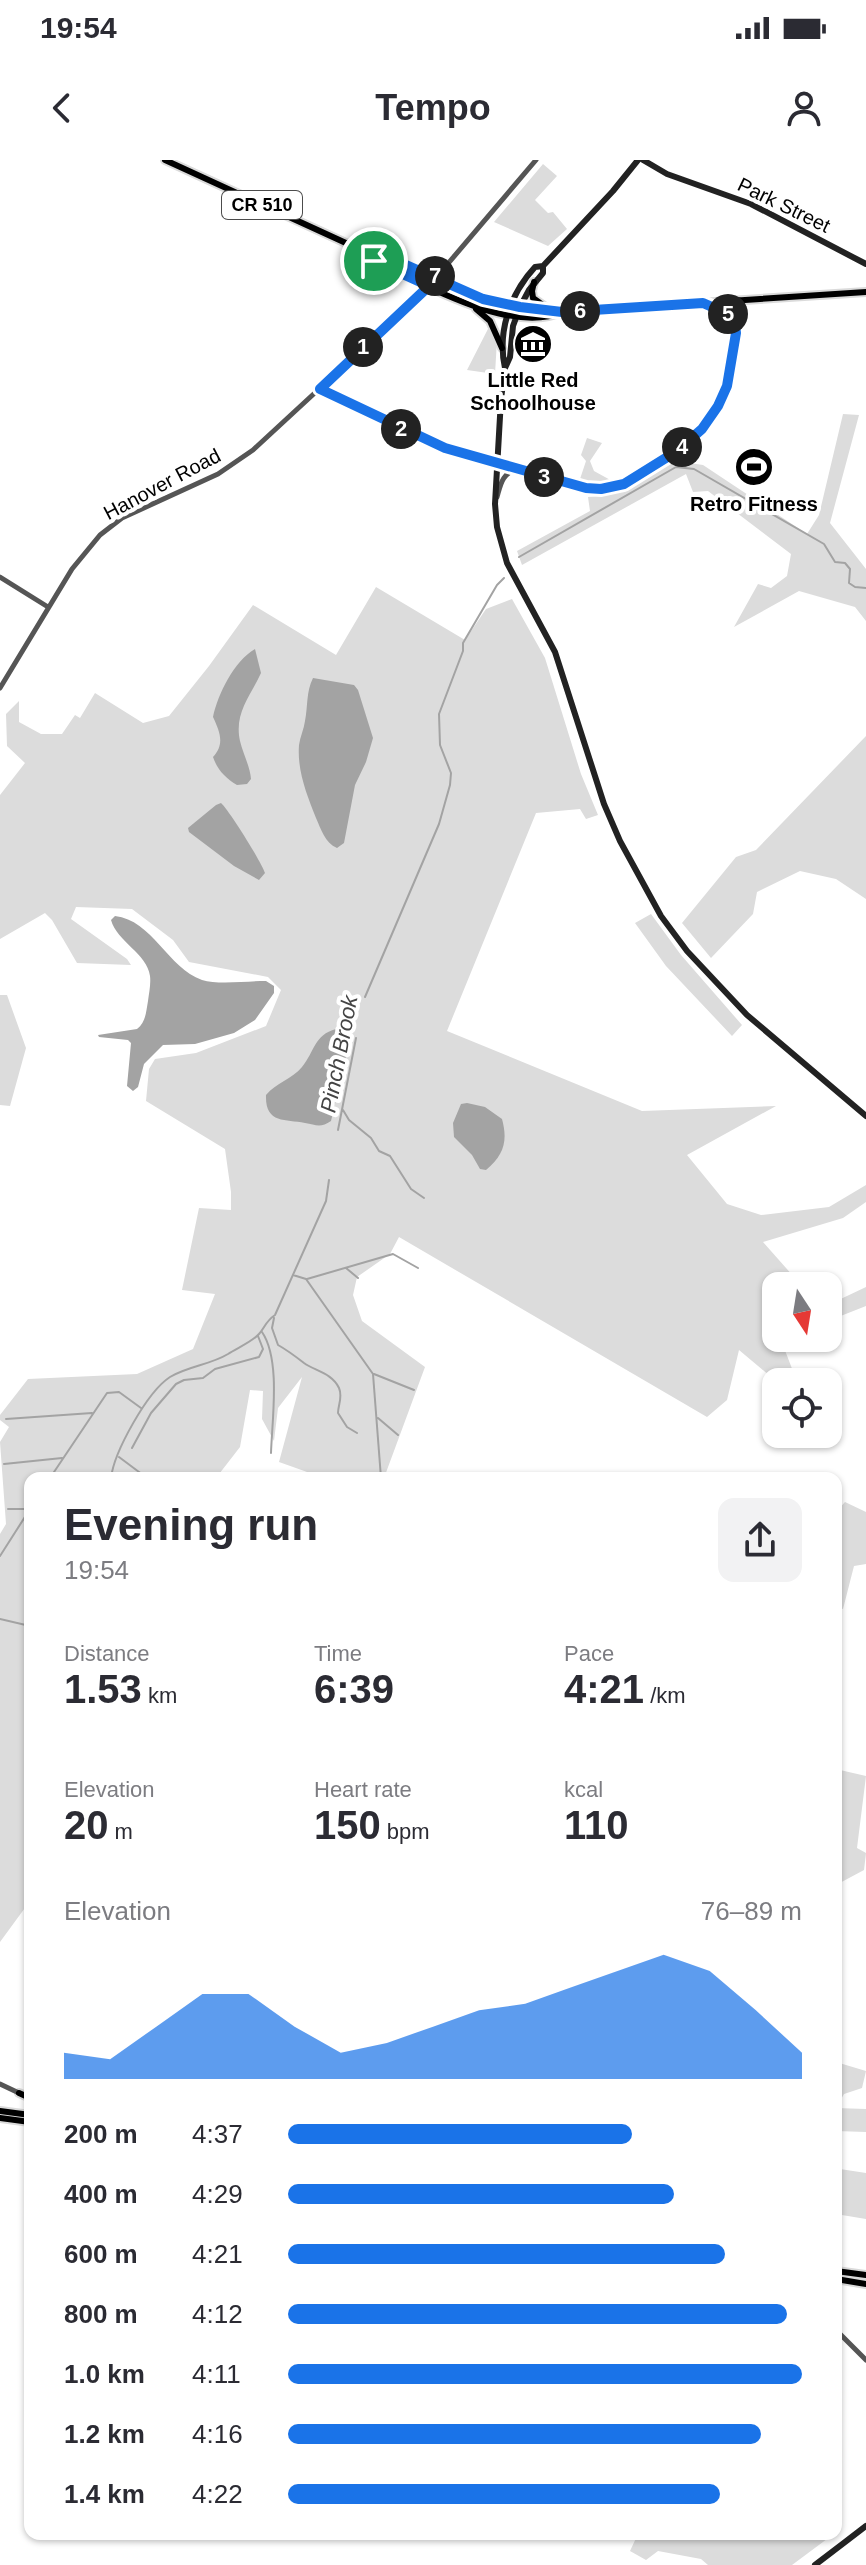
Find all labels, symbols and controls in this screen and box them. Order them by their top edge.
text: 19:54 [40,11,117,44]
icon: back [40,86,84,130]
icon: person [782,86,826,130]
text: Tempo [375,87,491,128]
street label: Park Street [734,173,834,237]
road number: CR 510 [222,191,302,219]
pin [340,227,408,295]
icon: arrive [352,239,396,283]
pin: 7 [415,256,455,296]
text: 7 [429,263,441,288]
pin: 6 [560,291,600,331]
pin: 5 [708,294,748,334]
text: 6 [574,298,586,323]
text: 5 [722,301,734,326]
museum icon: Little Red Schoolhouse [512,323,554,365]
pin: 1 [343,327,383,367]
text: 1 [357,334,369,359]
place label: Little Red Schoolhouse [470,369,596,414]
pin: 2 [381,409,421,449]
text: 2 [395,416,407,441]
pin: 4 [662,427,702,467]
text: 4 [676,434,688,459]
street label: Hanover Road [100,444,224,524]
sports icon: Retro Fitness [733,446,775,488]
pin: 3 [524,457,564,497]
text: 3 [538,464,550,489]
place label: Retro Fitness [690,493,818,515]
water label: Pinch Brook [315,992,363,1115]
north arrow [762,1272,842,1352]
map controls [762,1272,842,1448]
button: locate [762,1368,842,1448]
button: share [718,1498,802,1582]
text: Evening run [64,1500,318,1549]
text: 19:54 [64,1555,129,1585]
text: Distance [64,1641,150,1666]
text: Time [314,1641,362,1666]
text: Pace [564,1641,614,1666]
text: 1.53 [64,1667,142,1711]
text: 6:39 [314,1667,394,1711]
text: 4:21 [564,1667,644,1711]
text: km [142,1683,177,1708]
text: /km [644,1683,686,1708]
text: Elevation [64,1777,155,1802]
text: Heart rate [314,1777,412,1802]
text: kcal [564,1777,603,1802]
text: 20 [64,1803,109,1847]
text: 150 [314,1803,381,1847]
text: 110 [564,1803,629,1847]
text: m [109,1819,133,1844]
text: bpm [381,1819,430,1844]
text: Elevation [64,1896,171,1926]
text: 76–89 m [701,1896,802,1926]
text: 200 m [64,2119,138,2149]
text: 4:37 [192,2119,243,2149]
text: 400 m [64,2179,138,2209]
text: 4:29 [192,2179,243,2209]
text: 600 m [64,2239,138,2269]
text: 4:21 [192,2239,243,2269]
text: 800 m [64,2299,138,2329]
text: 4:12 [192,2299,243,2329]
text: 1.0 km [64,2359,145,2389]
text: 4:11 [192,2359,241,2389]
text: 1.2 km [64,2419,145,2449]
text: 4:16 [192,2419,243,2449]
text: 1.4 km [64,2479,145,2509]
text: 4:22 [192,2479,243,2509]

